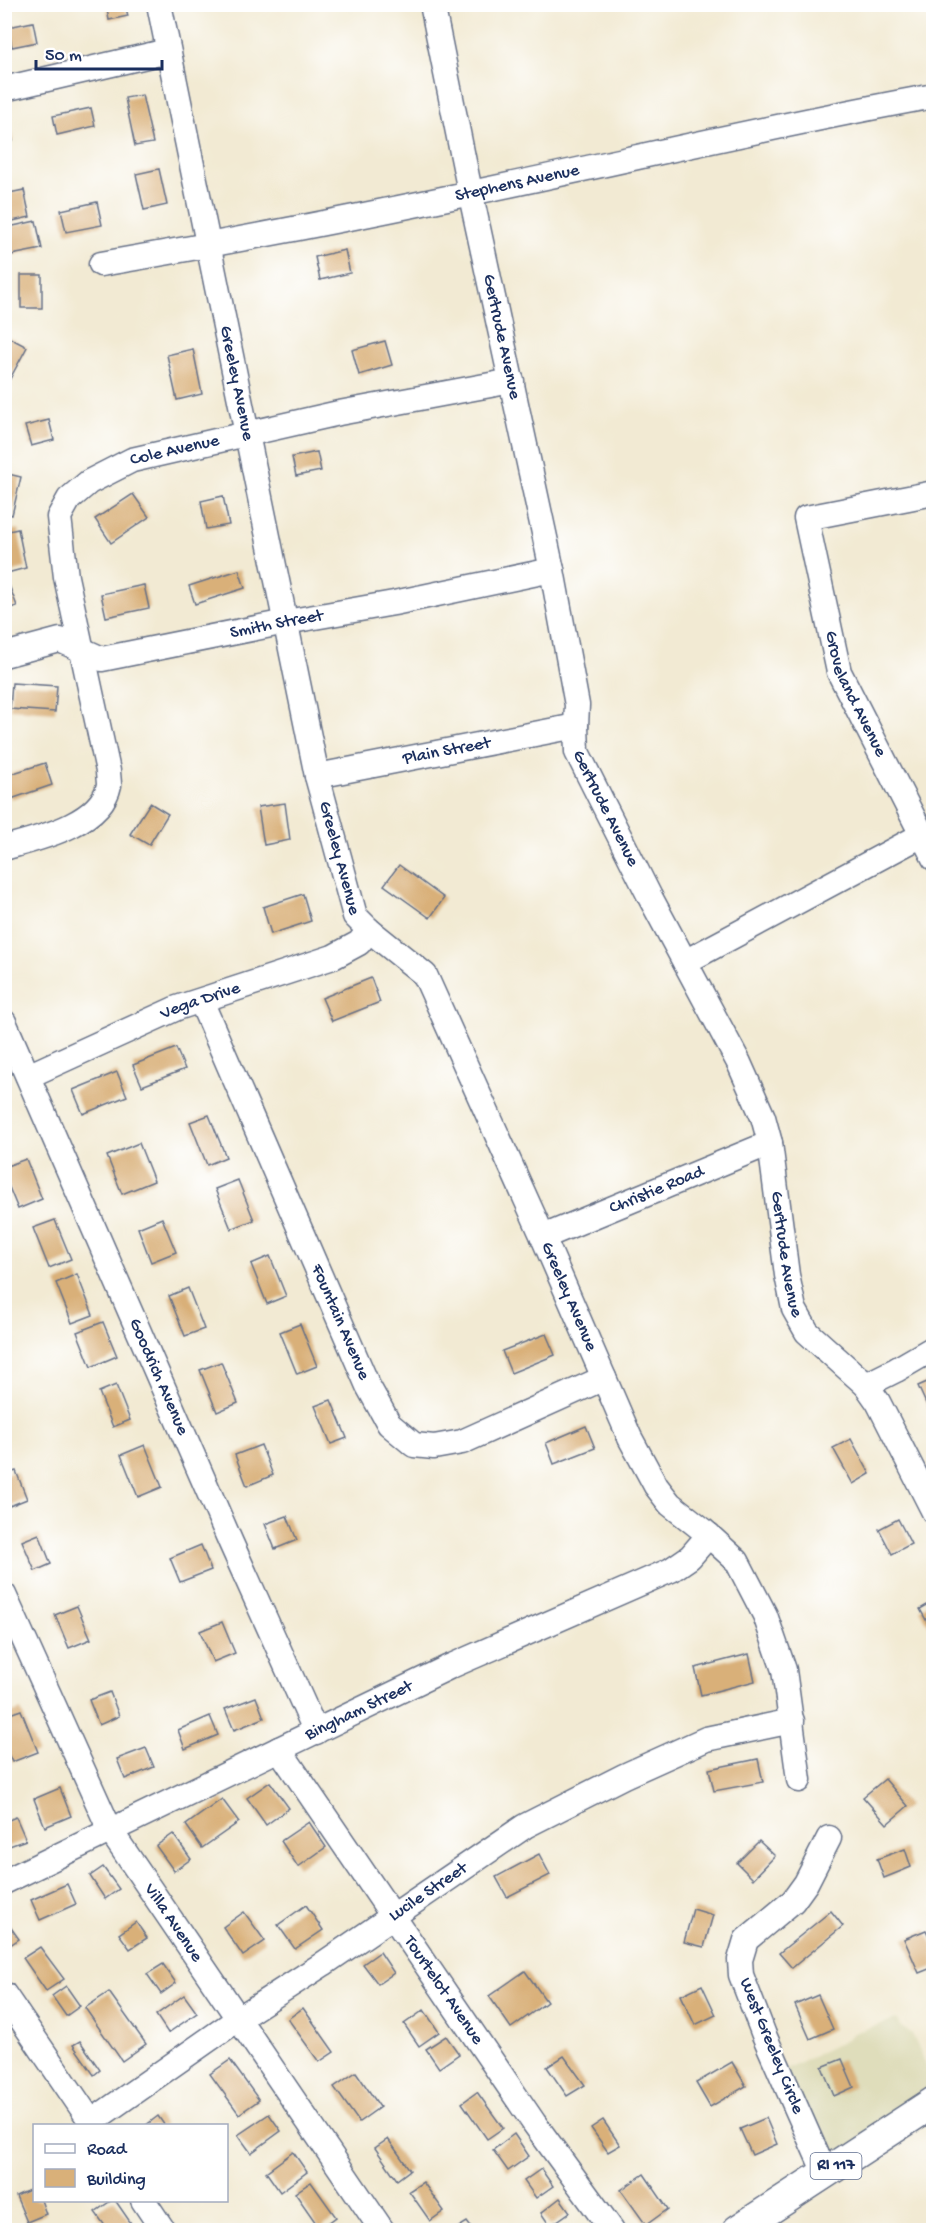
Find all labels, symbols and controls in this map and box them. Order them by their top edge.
scale bar [36,33,162,71]
text: 50 m [45,46,82,67]
street label: Stephens Avenue [453,159,582,207]
street label: Gertrude Avenue [478,272,525,402]
street label: Greeley Avenue [215,324,259,443]
street label: Cole Avenue [128,430,222,471]
street label: Smith Street [228,605,326,644]
street label: Groveland Avenue [820,629,891,761]
street label: Plain Street [400,732,494,770]
street label: Gertrude Avenue [567,747,644,871]
street label: Greeley Avenue [314,799,365,918]
street label: Vega Drive [156,977,243,1025]
street label: Christie Road [606,1160,708,1219]
street label: Gertrude Avenue [766,1190,808,1322]
street label: Greeley Avenue [536,1239,602,1355]
street label: Fountain Avenue [306,1260,375,1384]
street label: Goodrich Avenue [124,1315,193,1439]
street label: Bingham Street [301,1675,417,1746]
street label: Lucile Street [385,1857,473,1926]
street label: Villa Avenue [138,1879,208,1967]
street label: Tourtelot Avenue [399,1931,488,2049]
street label: West Greeley Circle [734,1975,808,2118]
legend [33,2124,228,2202]
text: Road [87,2140,128,2161]
road number: RI 117 [810,2153,862,2179]
text: Building [86,2170,146,2191]

